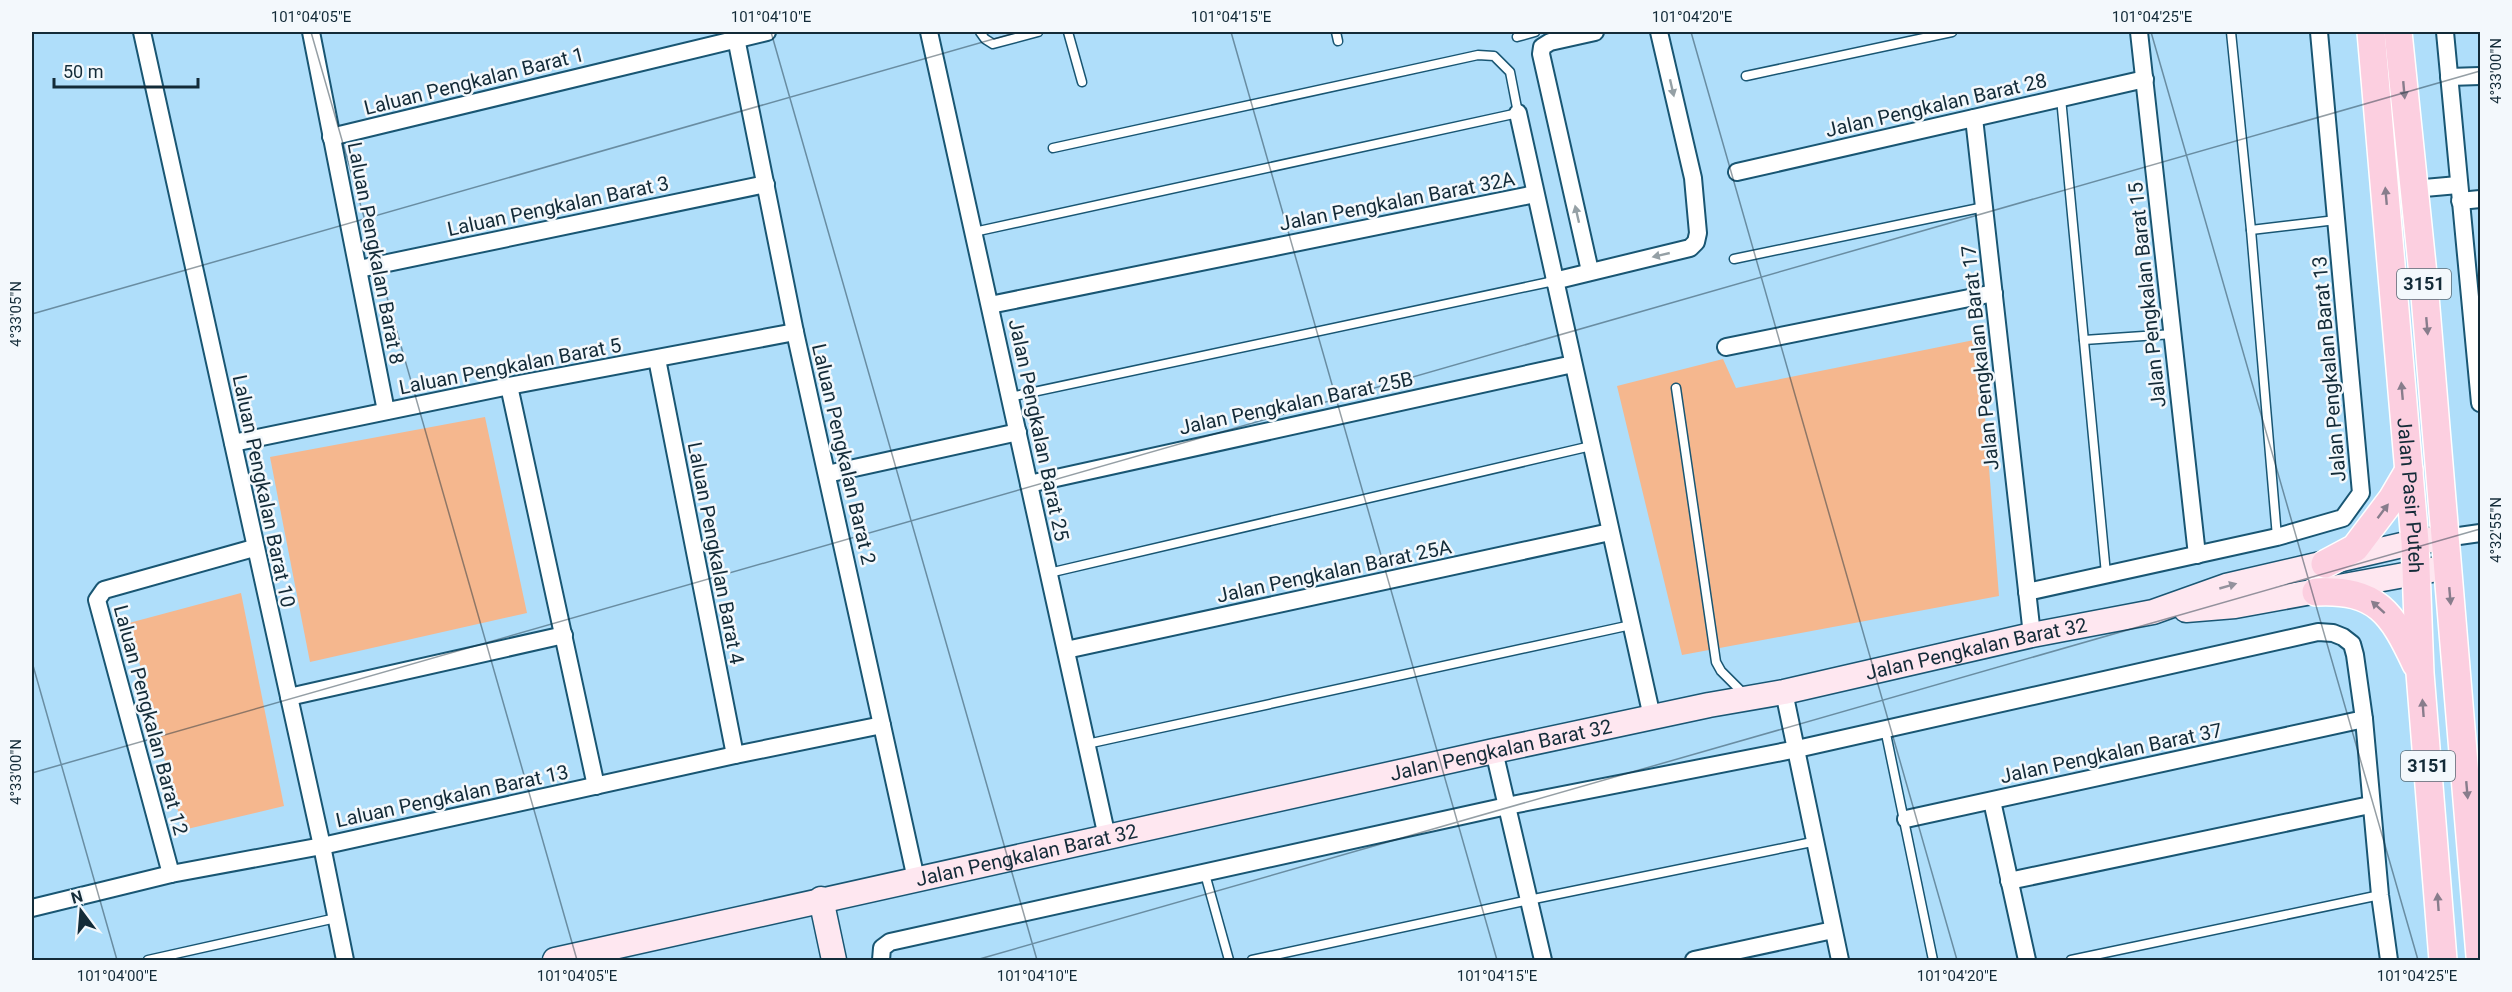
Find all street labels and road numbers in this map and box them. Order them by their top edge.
street label: Laluan Pengkalan Barat 1 [361,42,587,120]
street label: Jalan Pengkalan Barat 28 [1823,68,2049,142]
street label: Laluan Pengkalan Barat 8 [343,140,409,366]
street label: Jalan Pengkalan Barat 32A [1277,166,1517,236]
street label: Laluan Pengkalan Barat 3 [445,171,671,241]
street label: Jalan Pengkalan Barat 15 [2123,181,2171,409]
street label: Jalan Pengkalan Barat 17 [1956,244,2004,472]
street label: Jalan Pengkalan Barat 13 [2307,255,2351,483]
road number: 3151 [2397,269,2451,299]
street label: Jalan Pengkalan Barat 25 [1004,317,1074,543]
street label: Laluan Pengkalan Barat 5 [397,333,623,399]
street label: Laluan Pengkalan Barat 2 [807,341,881,567]
street label: Jalan Pengkalan Barat 25B [1177,366,1415,440]
street label: Laluan Pengkalan Barat 10 [228,373,300,609]
street label: Jalan Pasir Puteh [2392,417,2428,573]
street label: Laluan Pengkalan Barat 4 [683,440,749,666]
street label: Jalan Pengkalan Barat 25A [1214,534,1454,608]
street label: Laluan Pengkalan Barat 12 [109,602,193,838]
street label: Jalan Pengkalan Barat 32 [1863,613,2089,685]
street label: Jalan Pengkalan Barat 32 [1388,714,1614,786]
street label: Jalan Pengkalan Barat 37 [1998,718,2224,788]
road number: 3151 [2401,751,2455,781]
street label: Laluan Pengkalan Barat 13 [334,760,570,832]
street label: Jalan Pengkalan Barat 32 [913,819,1140,891]

